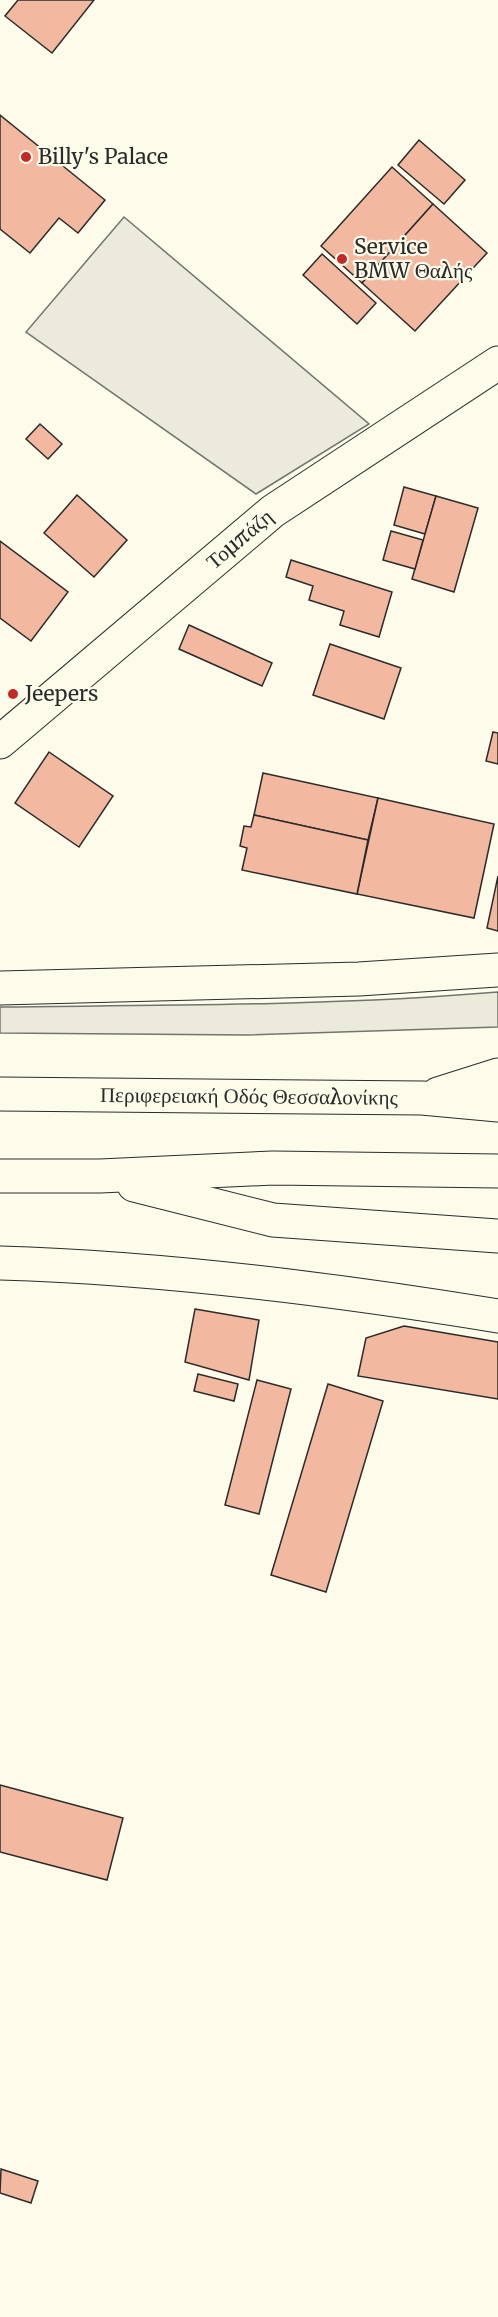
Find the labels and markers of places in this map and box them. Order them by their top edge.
place label: Billy's Palace [38,143,168,170]
marker: Billy's Palace [19,150,33,164]
place label: Service BMW Θαλής [354,233,473,284]
marker: Service BMW Θαλής [335,252,349,266]
place label: Jeepers [24,680,98,707]
marker: Jeepers [6,687,20,701]

